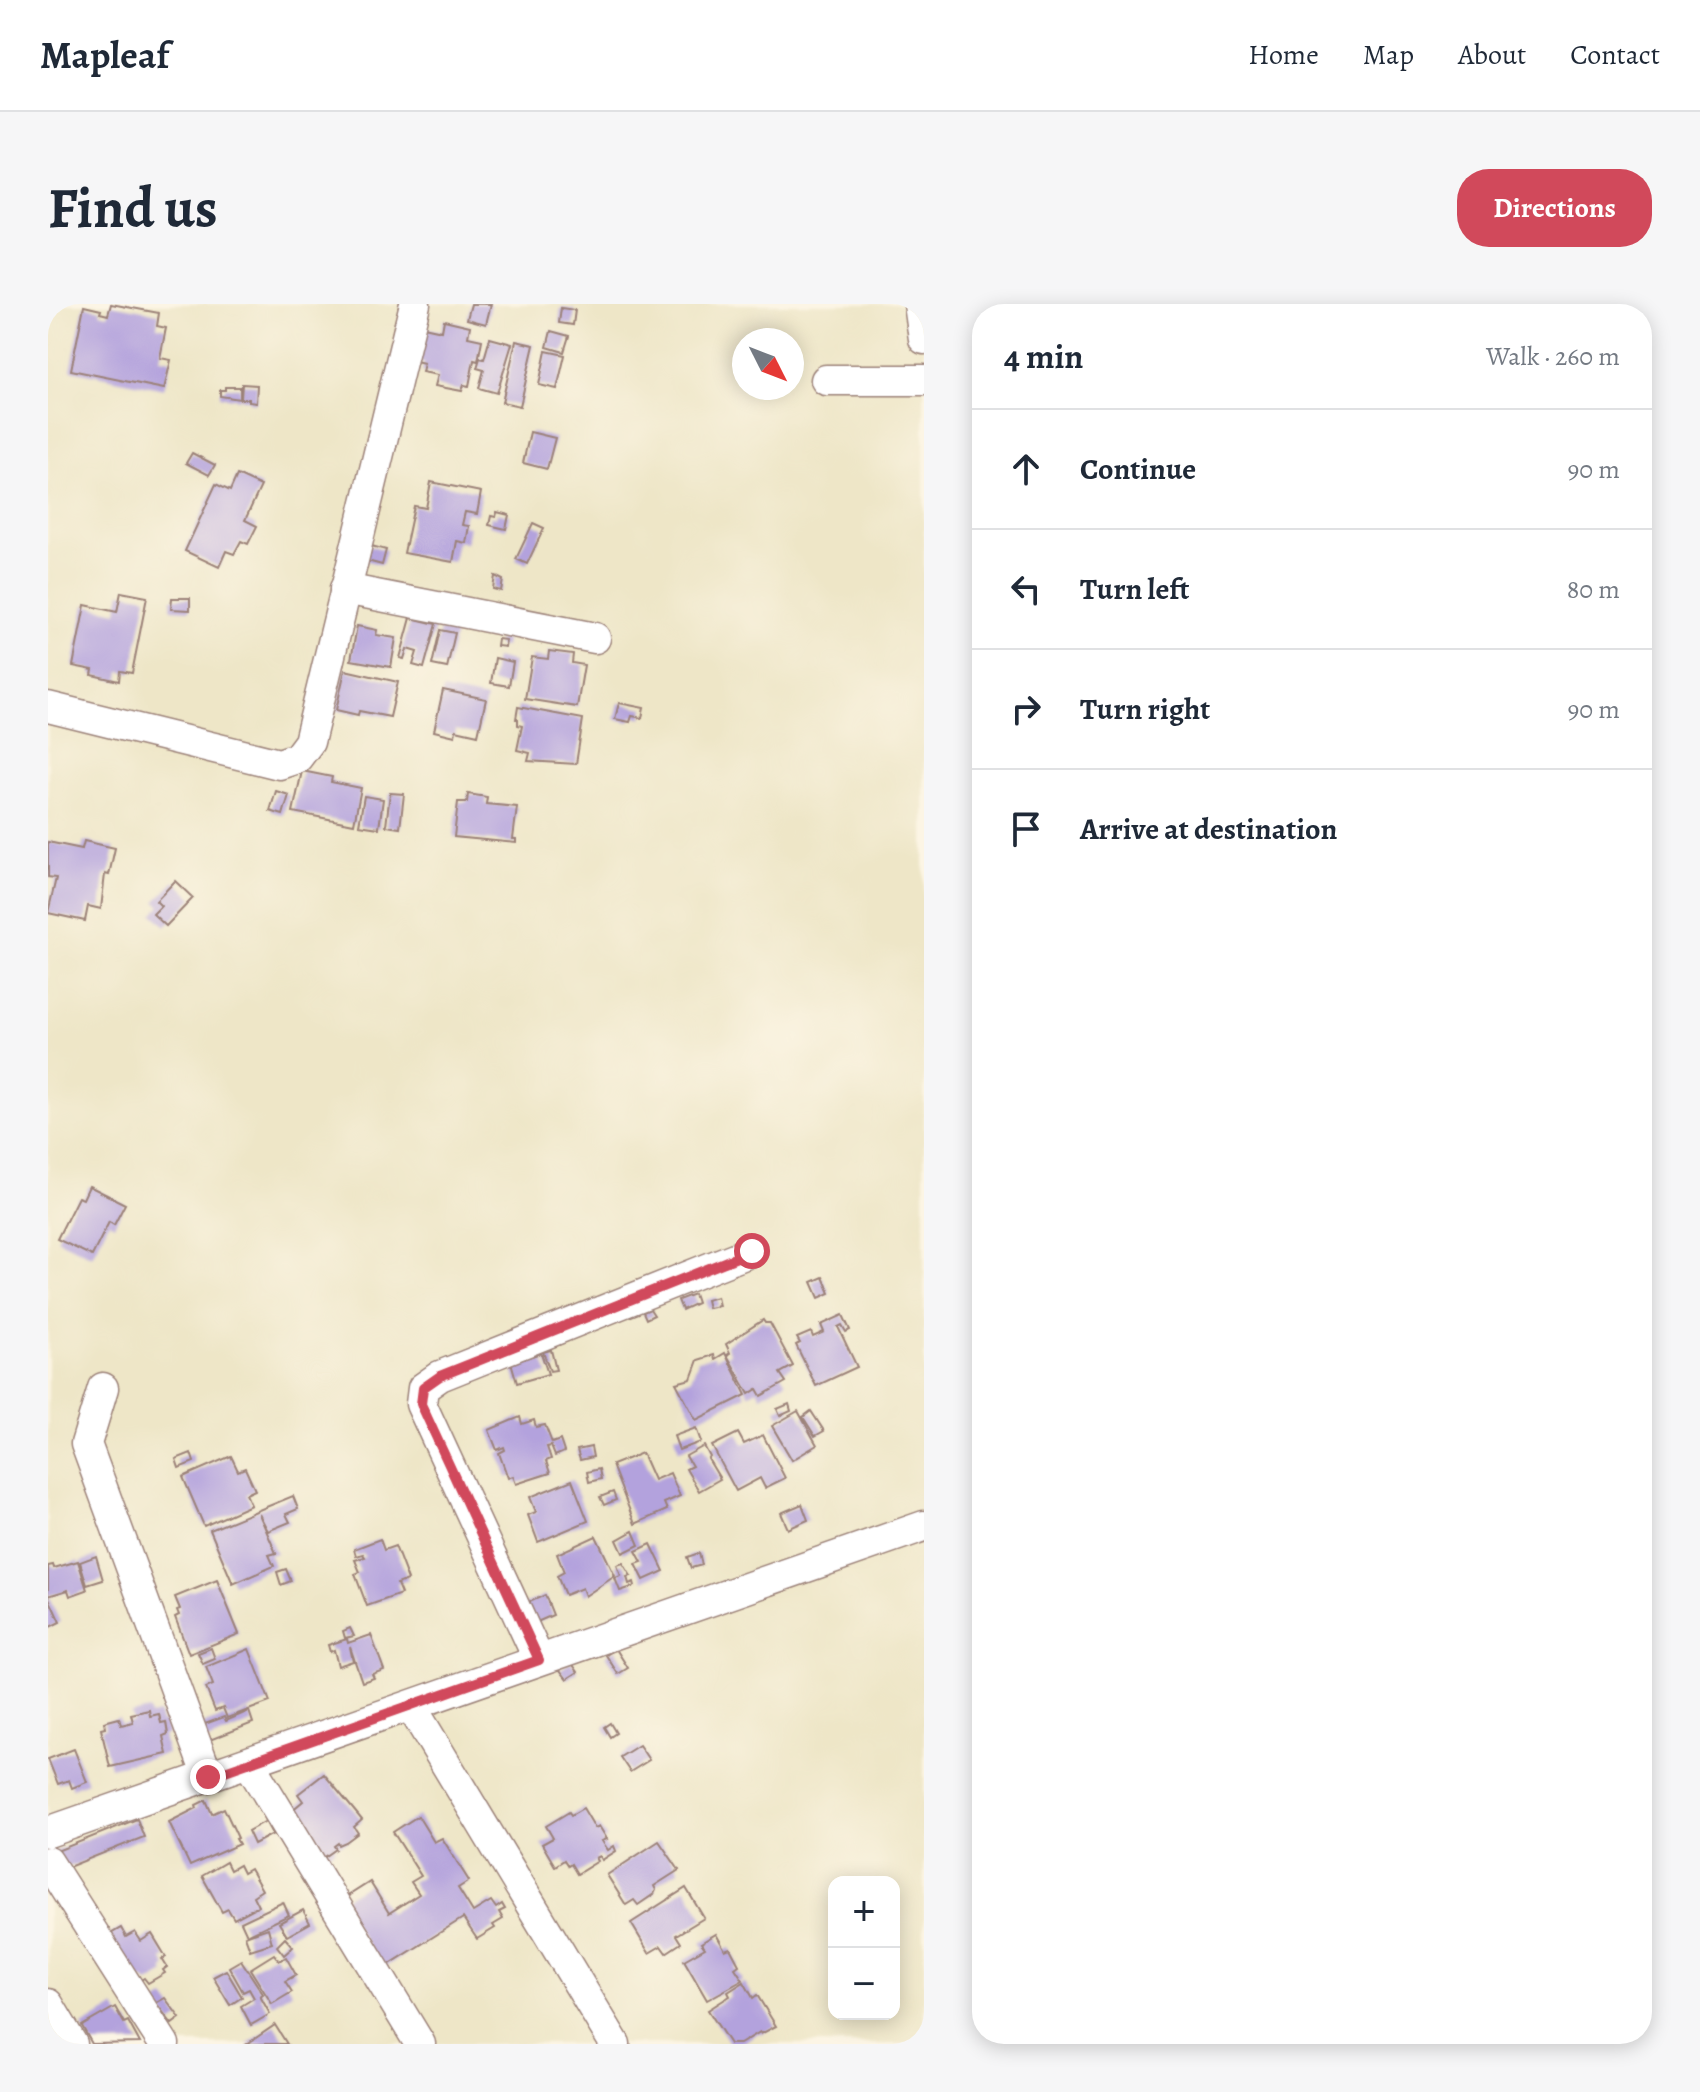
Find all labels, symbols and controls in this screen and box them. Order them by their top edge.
text: Mapleaf [40,29,169,81]
text: Home [1248,36,1319,74]
text: Map [1363,36,1414,74]
text: About [1458,36,1526,74]
text: Contact [1570,36,1660,74]
button: Directions [1457,169,1652,247]
text: Find us [48,170,218,246]
north arrow [732,328,804,400]
text: 4 min [1004,333,1083,380]
text: Walk · 260 m [1486,339,1620,374]
icon: ahead [1004,447,1048,491]
text: Continue [1080,449,1196,489]
text: 90 m [1568,452,1620,487]
icon: left [1004,567,1048,611]
text: Turn left [1080,569,1189,609]
text: 80 m [1567,572,1620,607]
icon: right [1004,687,1048,731]
text: Turn right [1080,689,1210,729]
text: 90 m [1568,692,1620,727]
icon: arrive [1004,807,1048,851]
text: Arrive at destination [1080,809,1337,849]
route start [734,1233,770,1269]
route end [190,1759,226,1795]
map controls [828,1876,900,2020]
button: + [828,1876,900,1948]
button: − [828,1948,900,2020]

